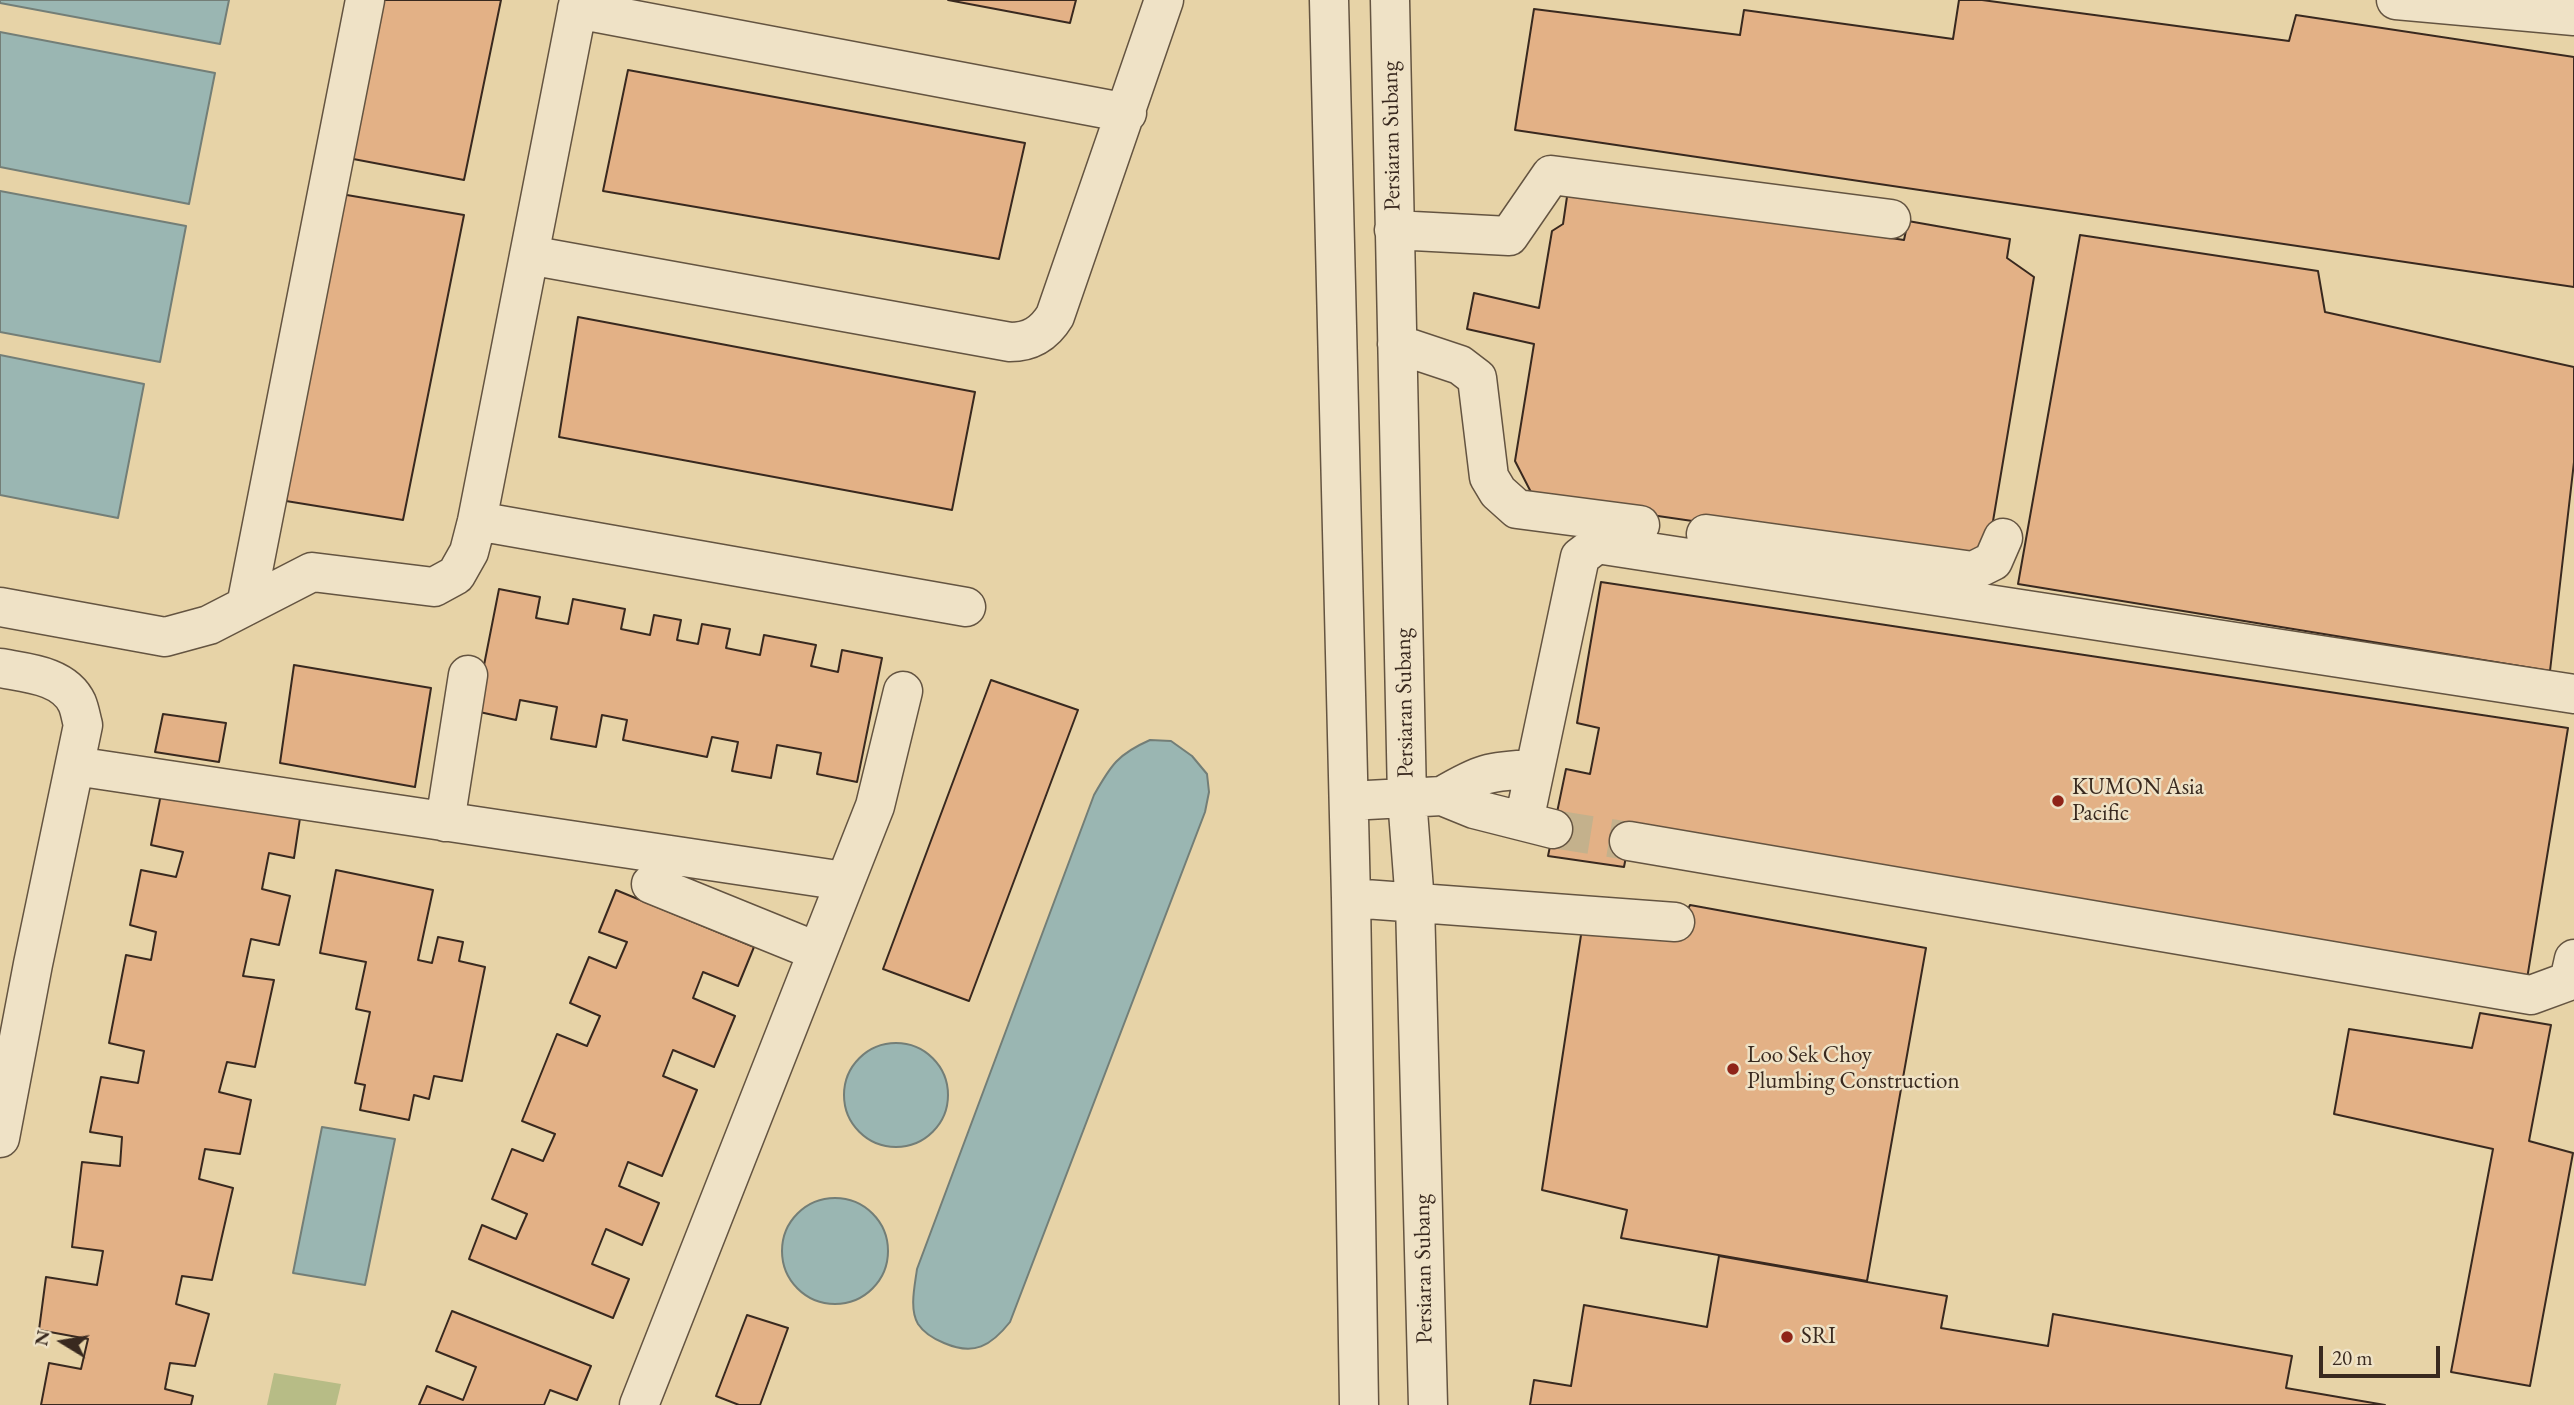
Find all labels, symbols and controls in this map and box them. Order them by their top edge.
street label: Persiaran Subang [1377,61,1407,211]
street label: Persiaran Subang [1390,628,1420,778]
place label: KUMON Asia Pacific [2072,774,2204,828]
marker: KUMON Asia Pacific [2050,793,2066,809]
place label: Loo Sek Choy Plumbing Construction [1747,1042,1960,1096]
marker: Loo Sek Choy Plumbing Construction [1725,1061,1741,1077]
street label: Persiaran Subang [1409,1194,1439,1344]
north arrow [28,1307,98,1377]
place label: SRI [1801,1323,1836,1351]
text: N [28,1328,56,1348]
marker: SRI [1779,1329,1795,1345]
scale bar [2322,1332,2443,1376]
text: 20 m [2332,1344,2373,1371]

